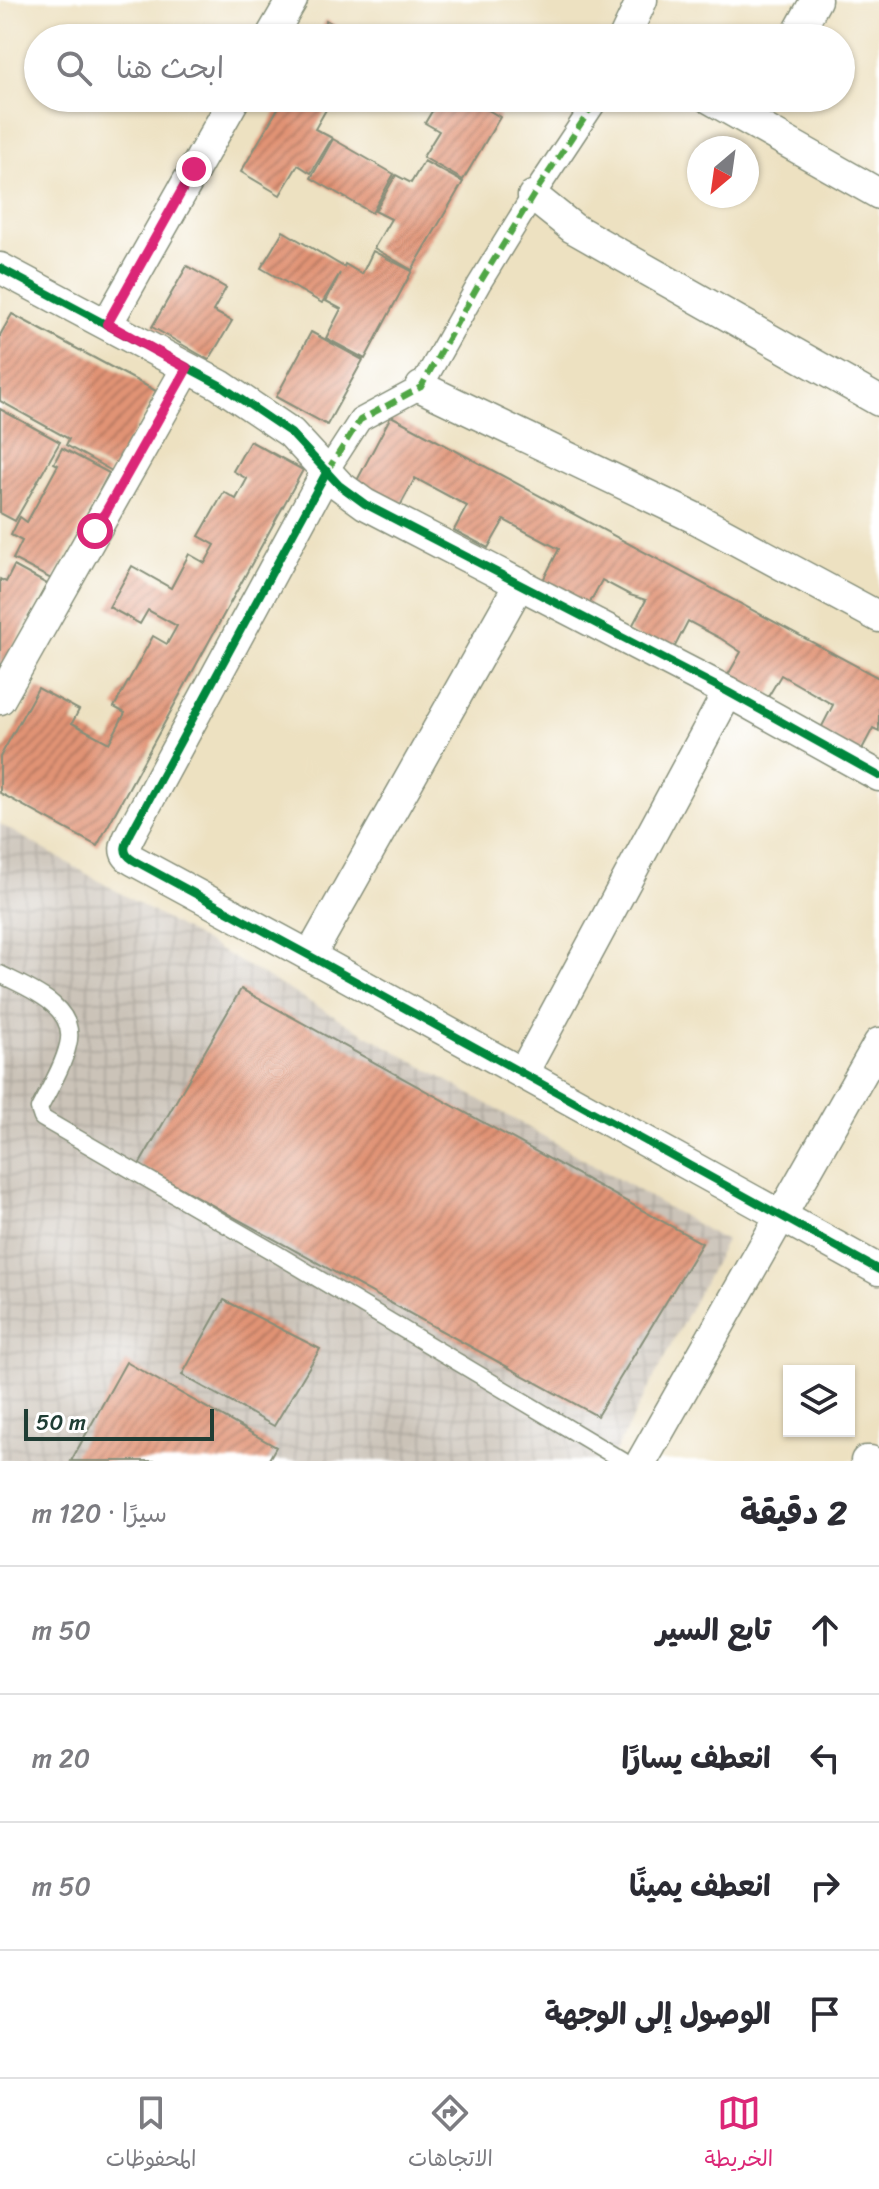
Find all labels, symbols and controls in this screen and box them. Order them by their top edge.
search box [24,24,855,112]
text: ابحث هنا [116,41,224,95]
icon: search [52,46,96,90]
north arrow [687,136,759,208]
route end [176,151,212,187]
route start [77,513,113,549]
map controls [783,1365,855,1437]
button: layers [783,1365,855,1437]
text: 50 m [36,1403,86,1442]
scale bar [24,1405,214,1441]
text: 2 دقيقة [740,1483,847,1543]
text: سيرًا · 120 m [32,1490,167,1536]
text: تابع السير [656,1603,771,1657]
text: 50 m [32,1607,91,1653]
icon: ahead [803,1608,847,1652]
text: انعطف يسارًا [621,1731,771,1785]
text: 20 m [32,1735,90,1781]
icon: left [803,1736,847,1780]
text: انعطف يمينًا [629,1859,771,1913]
text: 50 m [32,1863,91,1909]
icon: right [803,1864,847,1908]
text: الوصول إلى الوجهة [544,1987,771,2041]
icon: arrive [803,1992,847,2036]
tab: المحفوظات [106,2091,196,2178]
tab: الاتجاهات [408,2091,493,2178]
tab: الخريطة [705,2091,773,2178]

